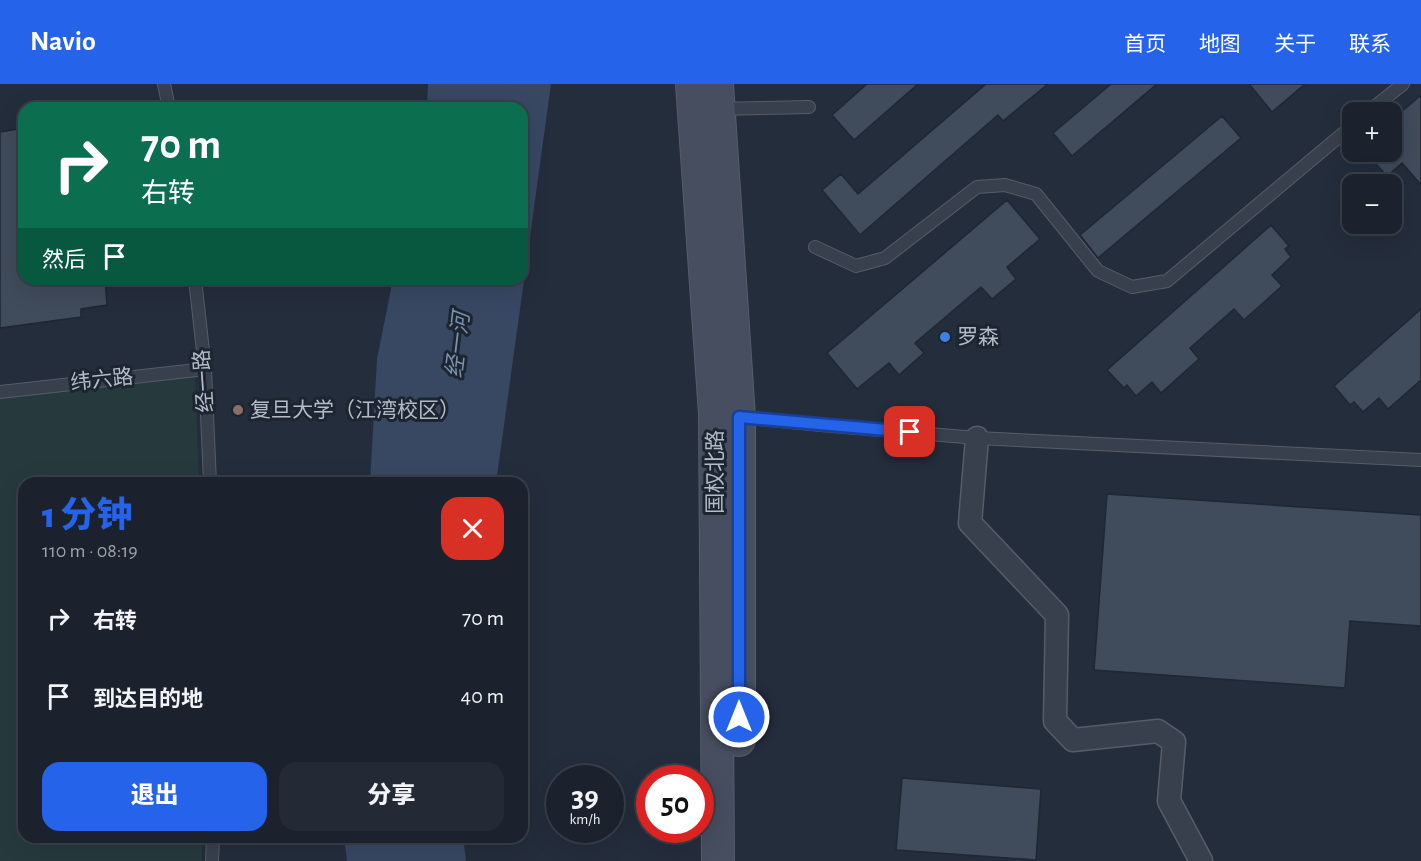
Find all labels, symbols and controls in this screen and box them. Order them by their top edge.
text: Navio [30,28,96,56]
text: 首页 [1124,34,1166,55]
text: 地图 [1199,34,1241,55]
text: 关于 [1274,34,1316,55]
text: 联系 [1349,34,1391,55]
map controls [1342,102,1402,234]
button: + [1342,102,1402,162]
text: 70 m [141,124,221,166]
icon: right [42,126,120,204]
button: − [1342,174,1402,234]
text: 右转 [141,180,195,207]
icon: arrive [98,240,131,273]
text: 然后 [42,249,86,271]
water label: 经一河 [442,307,473,379]
place label: 罗森 [957,326,999,348]
marker: 罗森 [938,330,952,344]
street label: 经一路 [190,349,217,413]
street label: 纬六路 [69,365,134,394]
place label: 复旦大学（江湾校区） [250,399,460,421]
marker: 复旦大学（江湾校区） [231,403,245,417]
pin [884,406,935,457]
icon: arrive [893,415,926,448]
street label: 国权北路 [704,430,726,514]
button: close [441,497,504,560]
text: 1 分钟 [42,498,132,534]
text: 110 m · 08:19 [42,541,138,561]
icon: right [42,602,75,635]
text: 70 m [462,607,504,629]
text: 右转 [93,610,137,632]
icon: arrive [42,680,75,713]
text: 40 m [461,685,504,707]
position arrow [707,685,771,749]
text: 到达目的地 [93,688,203,710]
button: 退出 [42,762,267,831]
button: 分享 [279,762,504,831]
speed limit sign: 50 [636,765,714,843]
text: 39 [571,782,599,812]
text: km/h [570,812,600,827]

